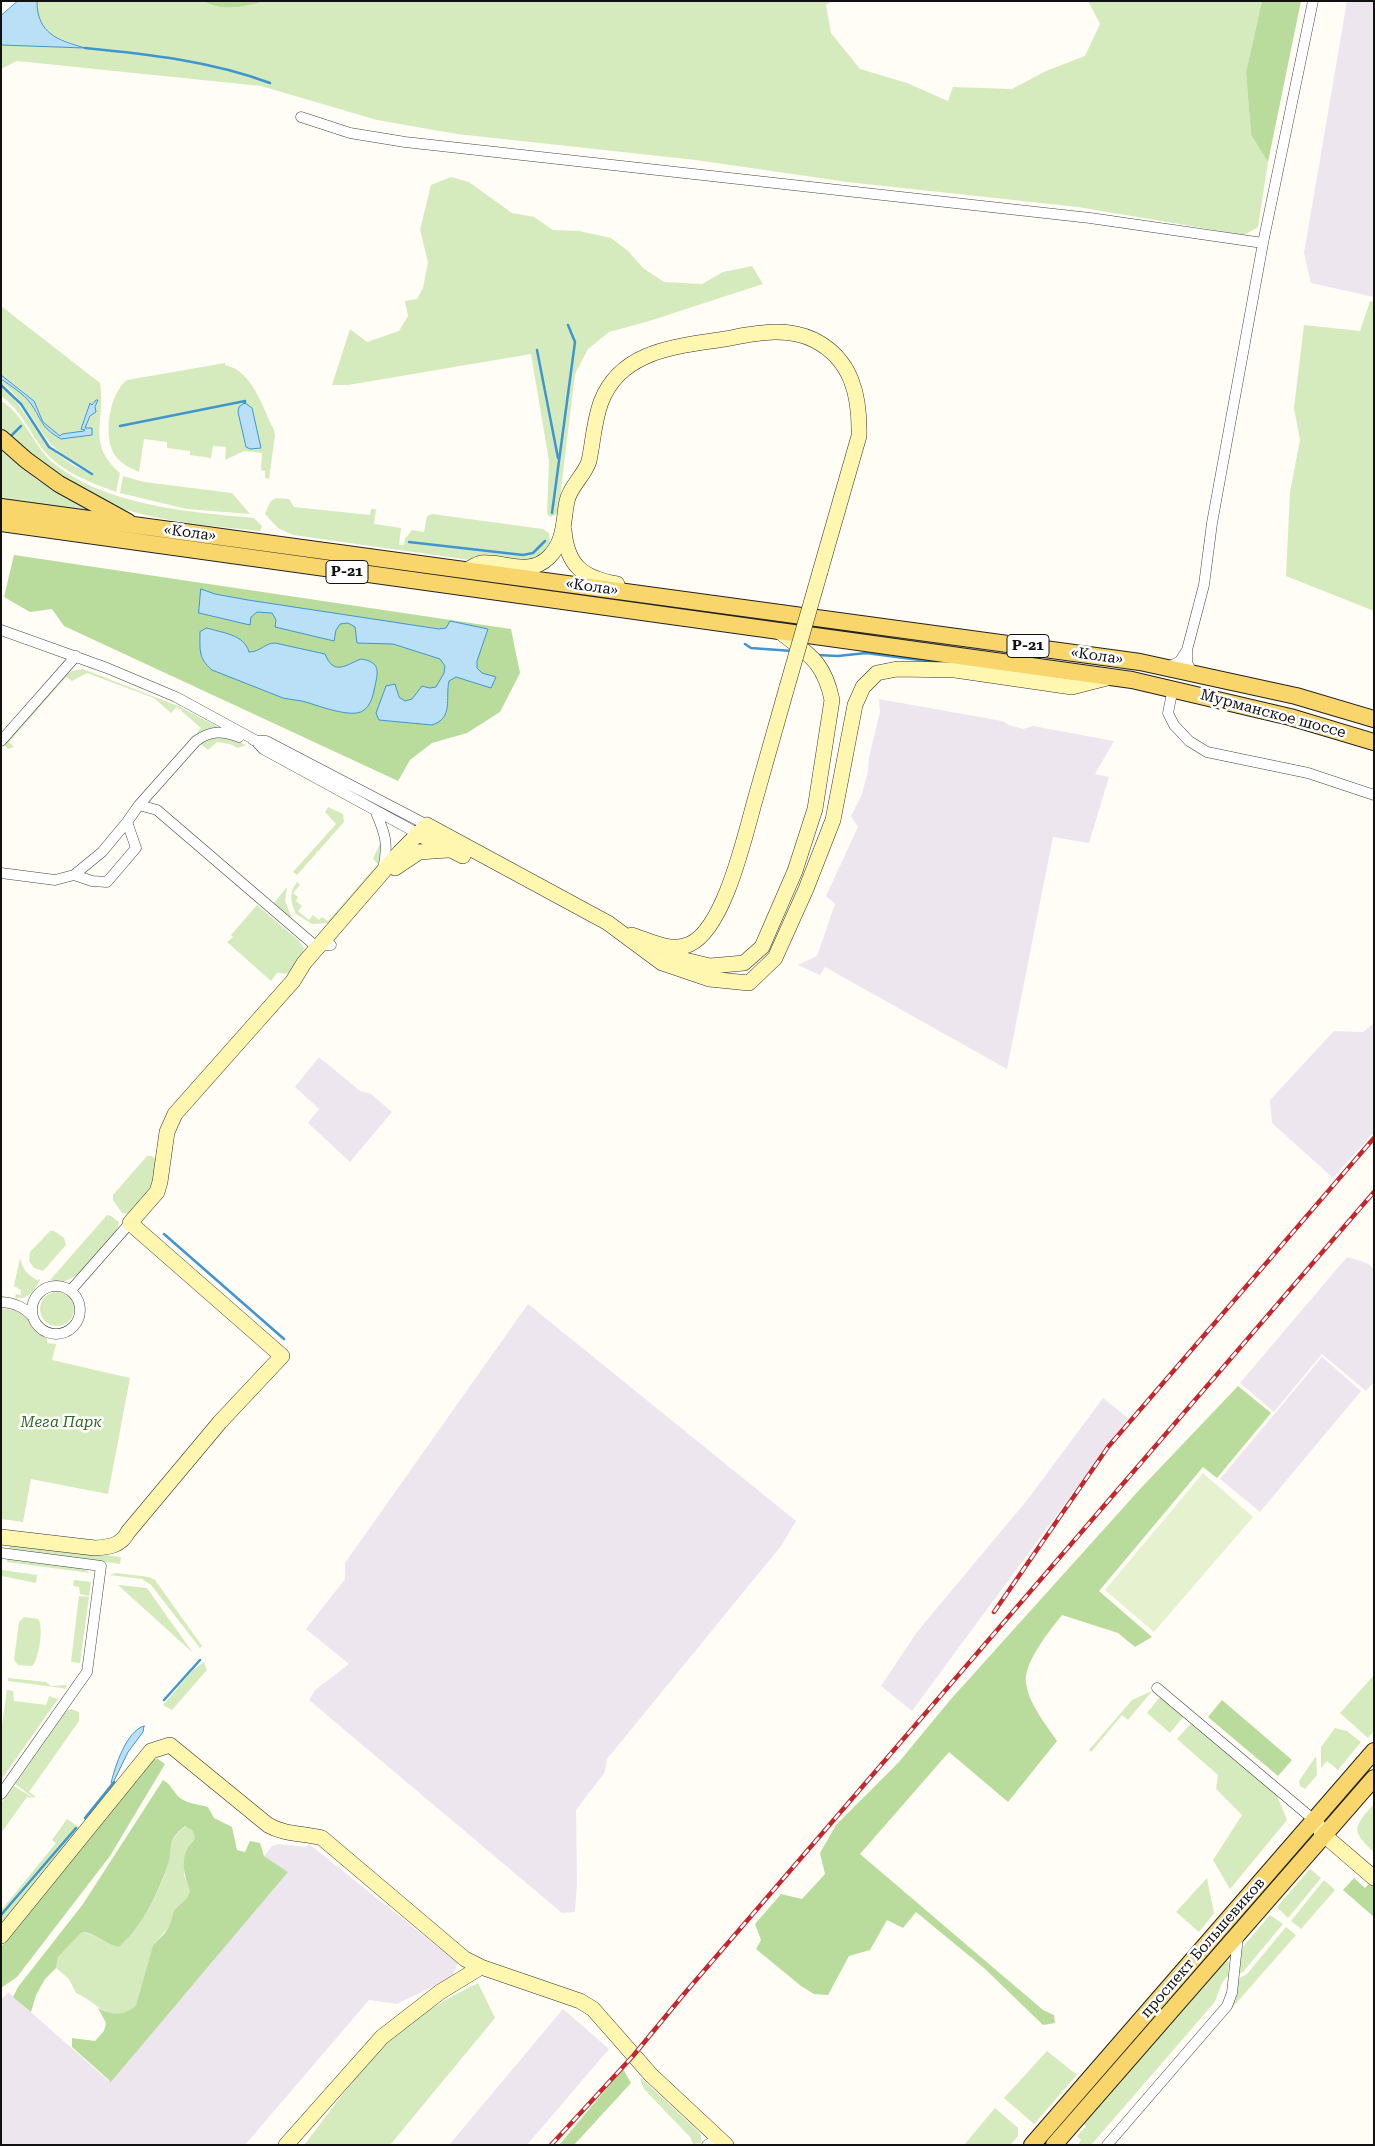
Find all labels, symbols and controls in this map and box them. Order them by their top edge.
street label: «Кола» [163,521,217,545]
road number: Р-21 [326,560,368,584]
street label: «Кола» [565,574,619,600]
road number: Р-21 [1007,634,1049,658]
street label: «Кола» [1070,643,1124,669]
street label: Мурманское шоссе [1198,686,1348,742]
park label: Мега Парк [20,1414,102,1432]
street label: проспект Большевиков [1137,1874,1269,2022]

